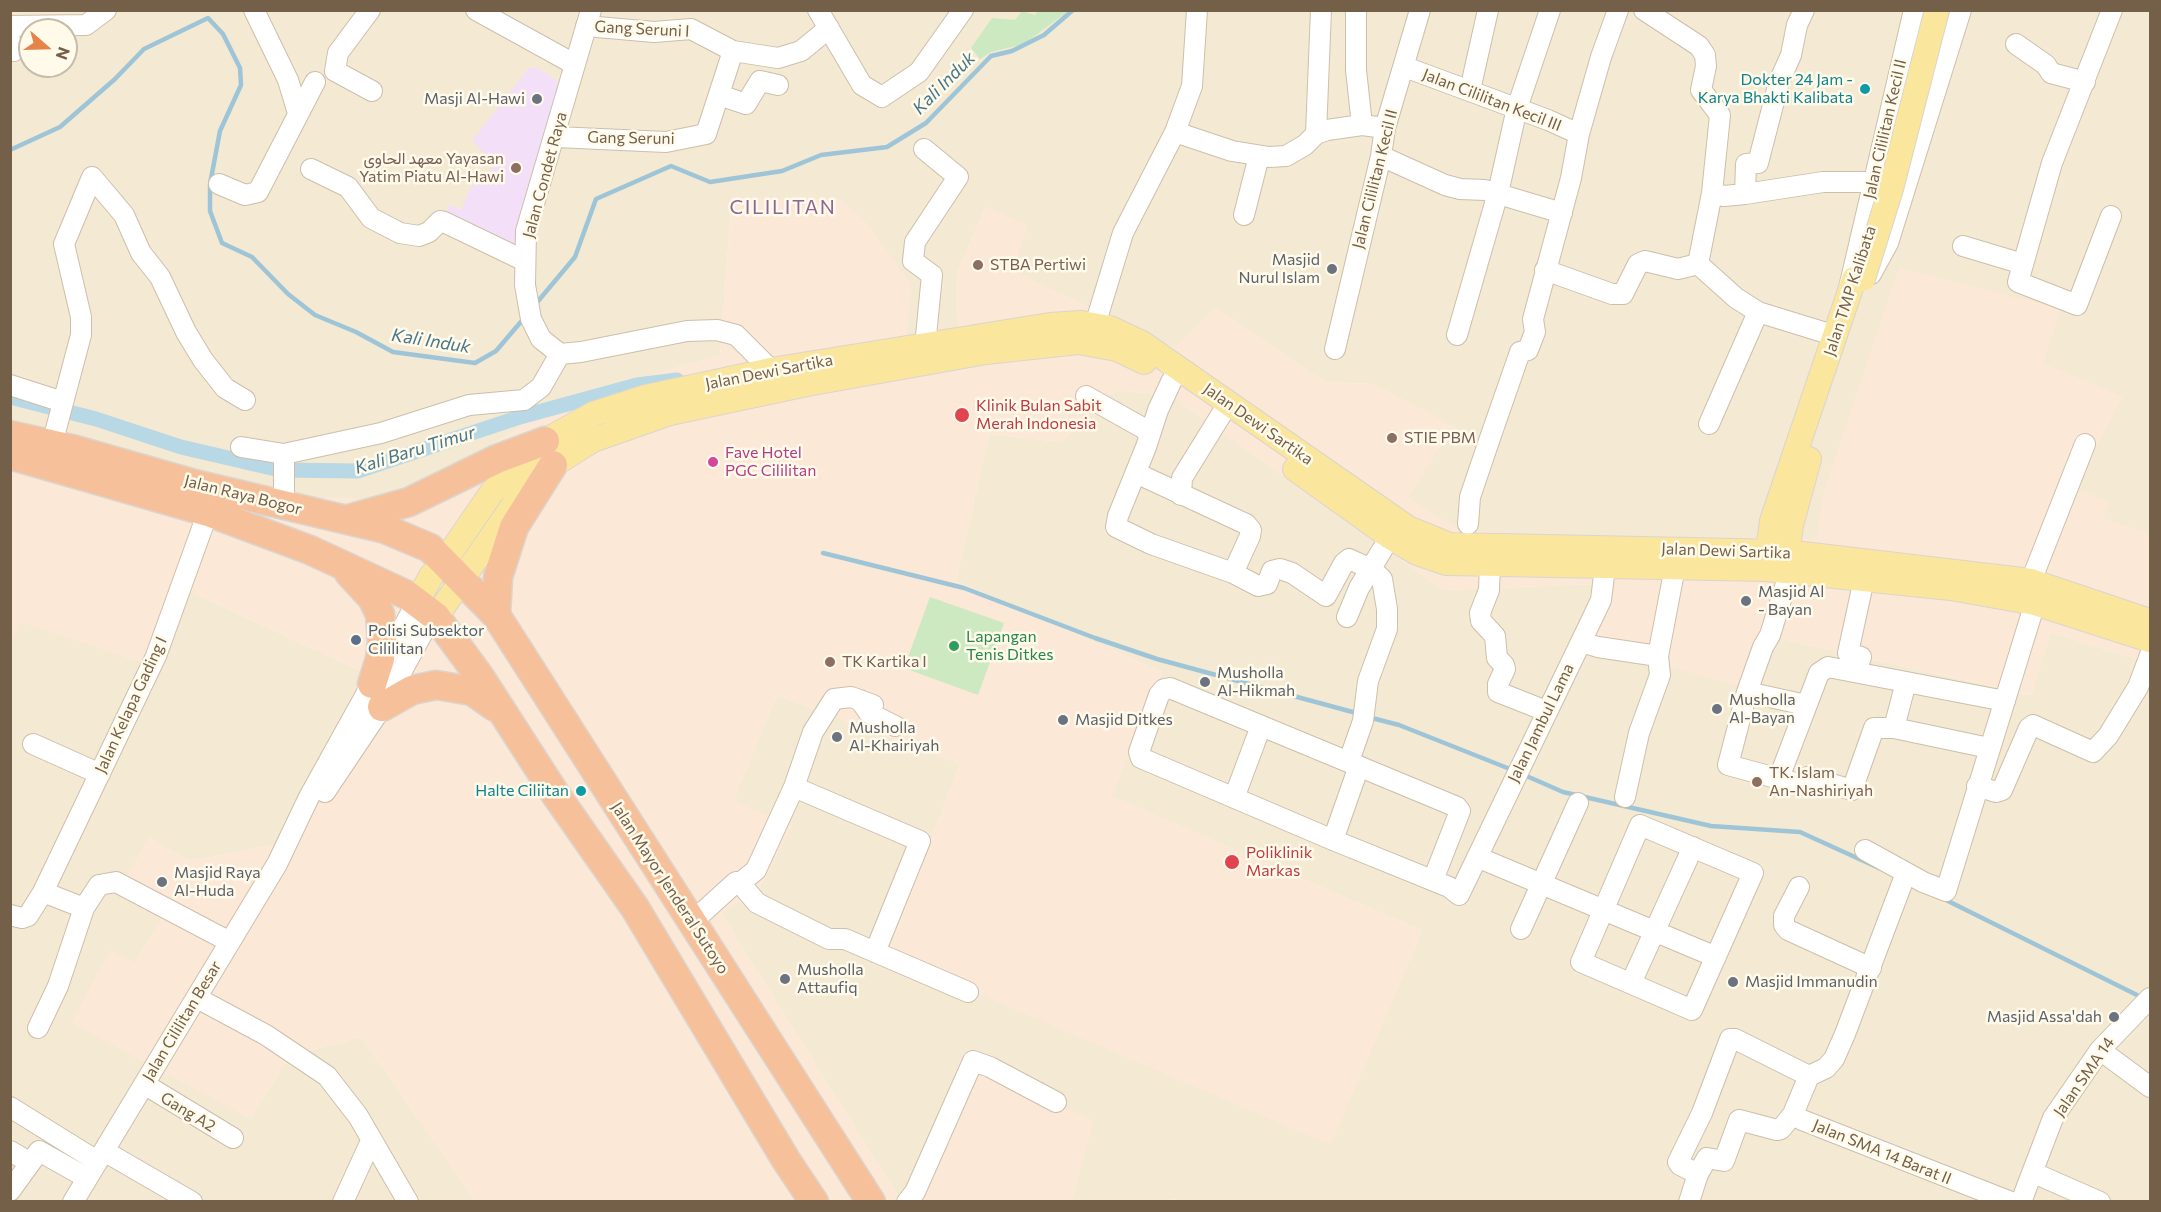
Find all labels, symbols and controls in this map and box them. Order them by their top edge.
street label: Gang Seruni I [594,17,690,41]
north arrow [18,18,78,78]
text: N [53,45,74,63]
water label: Kali Induk [908,47,980,119]
street label: Jalan Cililitan Kecil II [1860,57,1910,201]
street label: Jalan Cililitan Kecil III [1420,65,1564,135]
place label: Dokter 24 Jam - Karya Bhakti Kalibata [1698,70,1853,108]
marker: Dokter 24 Jam - Karya Bhakti Kalibata [1858,82,1872,96]
place label: Masji Al-Hawi [424,89,525,109]
marker: Masji Al-Hawi [530,92,544,106]
street label: Jalan Cililitan Kecil II [1348,107,1402,251]
street label: Jalan Condet Raya [519,110,571,240]
street label: Gang Seruni [587,128,675,148]
place label: معهد الحاوي Yayasan Yatim Piatu Al-Hawi [359,149,504,187]
marker: معهد الحاوي Yayasan Yatim Piatu Al-Hawi [509,161,523,175]
district label: CILILITAN [730,195,836,219]
street label: Jalan TMP Kalibata [1820,223,1880,359]
place label: Masjid Nurul Islam [1238,250,1320,288]
place label: STBA Pertiwi [990,255,1086,275]
marker: STBA Pertiwi [971,258,985,272]
marker: Masjid Nurul Islam [1325,262,1339,276]
water label: Kali Induk [390,324,472,358]
street label: Jalan Dewi Sartika [704,350,834,394]
street label: Jalan Dewi Sartika [1199,379,1317,469]
place label: Klinik Bulan Sabit Merah Indonesia [976,396,1102,434]
marker: Klinik Bulan Sabit Merah Indonesia [953,406,971,424]
water label: Kali Baru Timur [352,421,478,479]
place label: STIE PBM [1404,428,1476,448]
marker: STIE PBM [1385,431,1399,445]
place label: Fave Hotel PGC Cililitan [725,443,816,481]
marker: Fave Hotel PGC Cililitan [706,455,720,469]
street label: Jalan Raya Bogor [182,471,304,519]
street label: Jalan Dewi Sartika [1661,539,1791,563]
place label: Masjid Al - Bayan [1758,582,1824,620]
marker: Masjid Al - Bayan [1739,594,1753,608]
place label: Polisi Subsektor Cililitan [368,621,484,659]
place label: Lapangan Tenis Ditkes [966,627,1054,665]
marker: Polisi Subsektor Cililitan [349,633,363,647]
street label: Jalan Kelapa Gading I [91,634,171,776]
marker: Lapangan Tenis Ditkes [947,639,961,653]
place label: TK Kartika I [842,652,927,672]
marker: TK Kartika I [823,655,837,669]
street label: Jalan Jambul Lama [1504,660,1578,786]
place label: Musholla Al-Hikmah [1217,663,1295,701]
marker: Musholla Al-Hikmah [1198,675,1212,689]
place label: Musholla Al-Bayan [1729,690,1796,728]
marker: Musholla Al-Bayan [1710,702,1724,716]
place label: Masjid Ditkes [1075,710,1173,730]
marker: Masjid Ditkes [1056,713,1070,727]
place label: Musholla Al-Khairiyah [849,718,939,756]
marker: Musholla Al-Khairiyah [830,730,844,744]
place label: TK. Islam An-Nashiriyah [1769,763,1873,801]
marker: TK. Islam An-Nashiriyah [1750,775,1764,789]
place label: Halte Ciliitan [475,781,569,801]
marker: Halte Ciliitan [574,784,588,798]
street label: Jalan Mayor Jenderal Sutoyo [607,798,733,978]
place label: Poliklinik Markas [1246,843,1312,881]
marker: Poliklinik Markas [1223,853,1241,871]
place label: Masjid Raya Al-Huda [174,863,261,901]
marker: Masjid Raya Al-Huda [155,875,169,889]
street label: Jalan Cililitan Besar [138,957,226,1085]
place label: Musholla Attaufiq [797,960,864,998]
marker: Musholla Attaufiq [778,972,792,986]
place label: Masjid Immanudin [1745,972,1878,992]
marker: Masjid Immanudin [1726,975,1740,989]
place label: Masjid Assa'dah [1987,1007,2102,1027]
marker: Masjid Assa'dah [2107,1010,2121,1024]
street label: Jalan SMA 14 [2049,1033,2119,1121]
street label: Gang A2 [157,1088,219,1136]
street label: Jalan SMA 14 Barat II [1810,1115,1954,1189]

